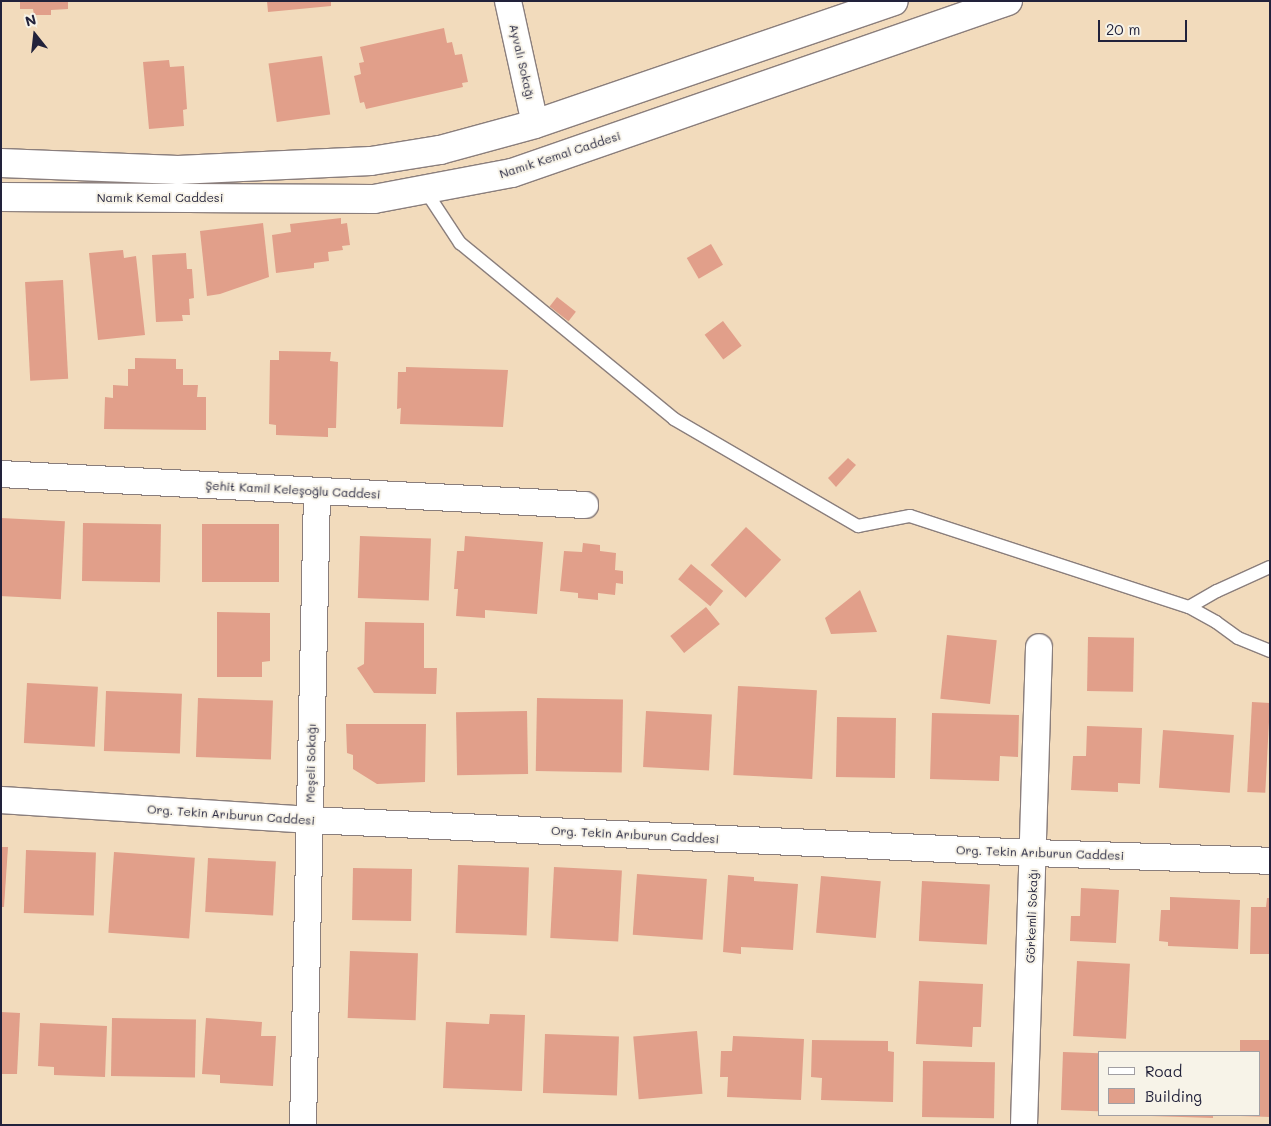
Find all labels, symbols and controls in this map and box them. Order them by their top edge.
north arrow [10,10,60,60]
text: N [23,10,38,31]
scale bar [1101,10,1190,42]
text: 20 m [1106,19,1140,39]
street label: Ayvalı Sokağı [506,23,538,101]
street label: Namık Kemal Caddesi [498,129,622,181]
street label: Namık Kemal Caddesi [97,191,223,205]
street label: Şehit Kamil Keleşoğlu Caddesi [205,478,381,502]
street label: Meşeli Sokağı [303,723,319,803]
street label: Org. Tekin Arıburun Caddesi [147,802,315,828]
street label: Org. Tekin Arıburun Caddesi [551,823,719,847]
street label: Org. Tekin Arıburun Caddesi [956,843,1124,863]
street label: Görkemli Sokağı [1023,869,1041,963]
legend [1098,1051,1261,1116]
text: Road [1145,1061,1182,1081]
text: Building [1145,1086,1202,1106]

